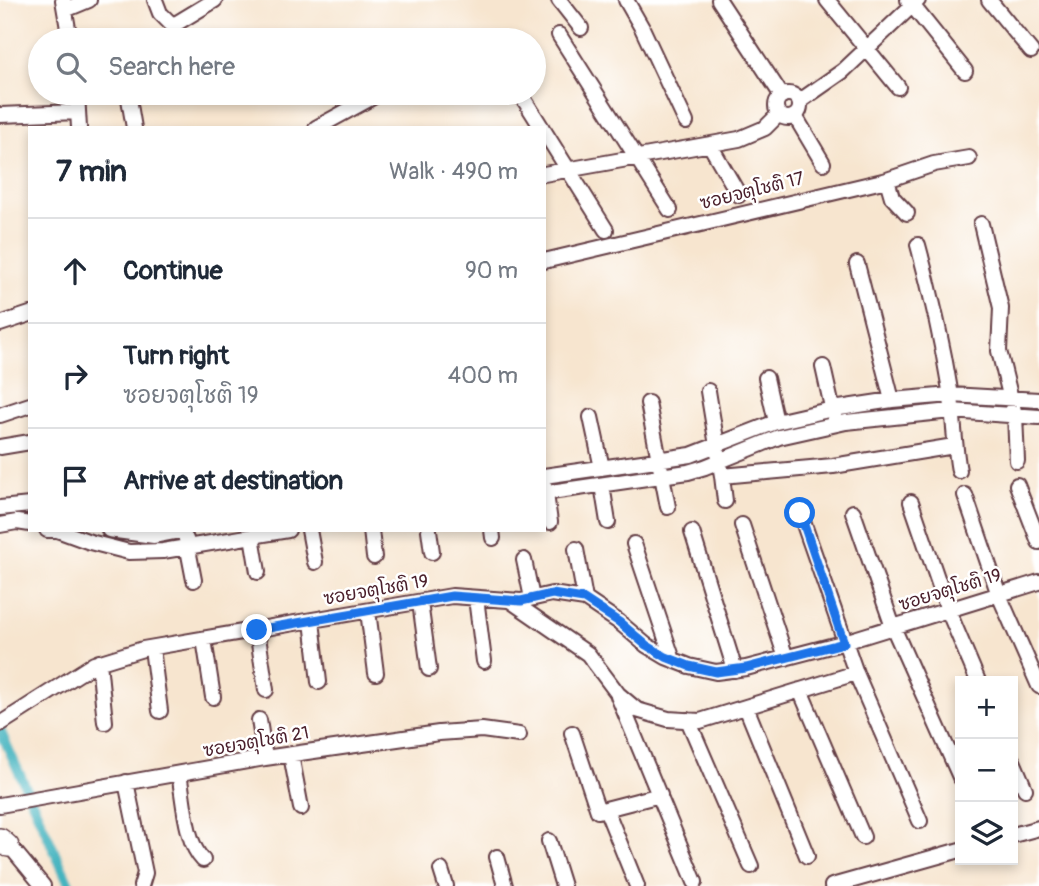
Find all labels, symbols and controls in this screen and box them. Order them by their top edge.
search box [28,28,546,105]
icon: search [52,48,90,86]
text: Search here [108,51,235,83]
text: 7 min [56,153,127,190]
text: Walk · 490 m [389,157,518,186]
street label: ซอยจตุโชติ 17 [697,165,807,217]
icon: ahead [56,252,94,290]
text: Continue [123,255,223,287]
text: 90 m [465,256,518,285]
text: Turn right [123,340,229,372]
icon: right [56,357,94,395]
text: 400 m [448,361,518,390]
text: ซอยจตุโชติ 19 [123,381,259,410]
icon: arrive [56,462,94,500]
text: Arrive at destination [123,465,343,497]
route start [784,497,815,528]
street label: ซอยจตุโชติ 19 [895,562,1005,618]
street label: ซอยจตุโชติ 19 [321,567,431,613]
route end [241,614,272,645]
map controls [955,676,1018,865]
button: + [955,676,1018,739]
street label: ซอยจตุโชติ 21 [201,719,311,765]
button: − [955,739,1018,802]
button: layers [955,802,1018,865]

